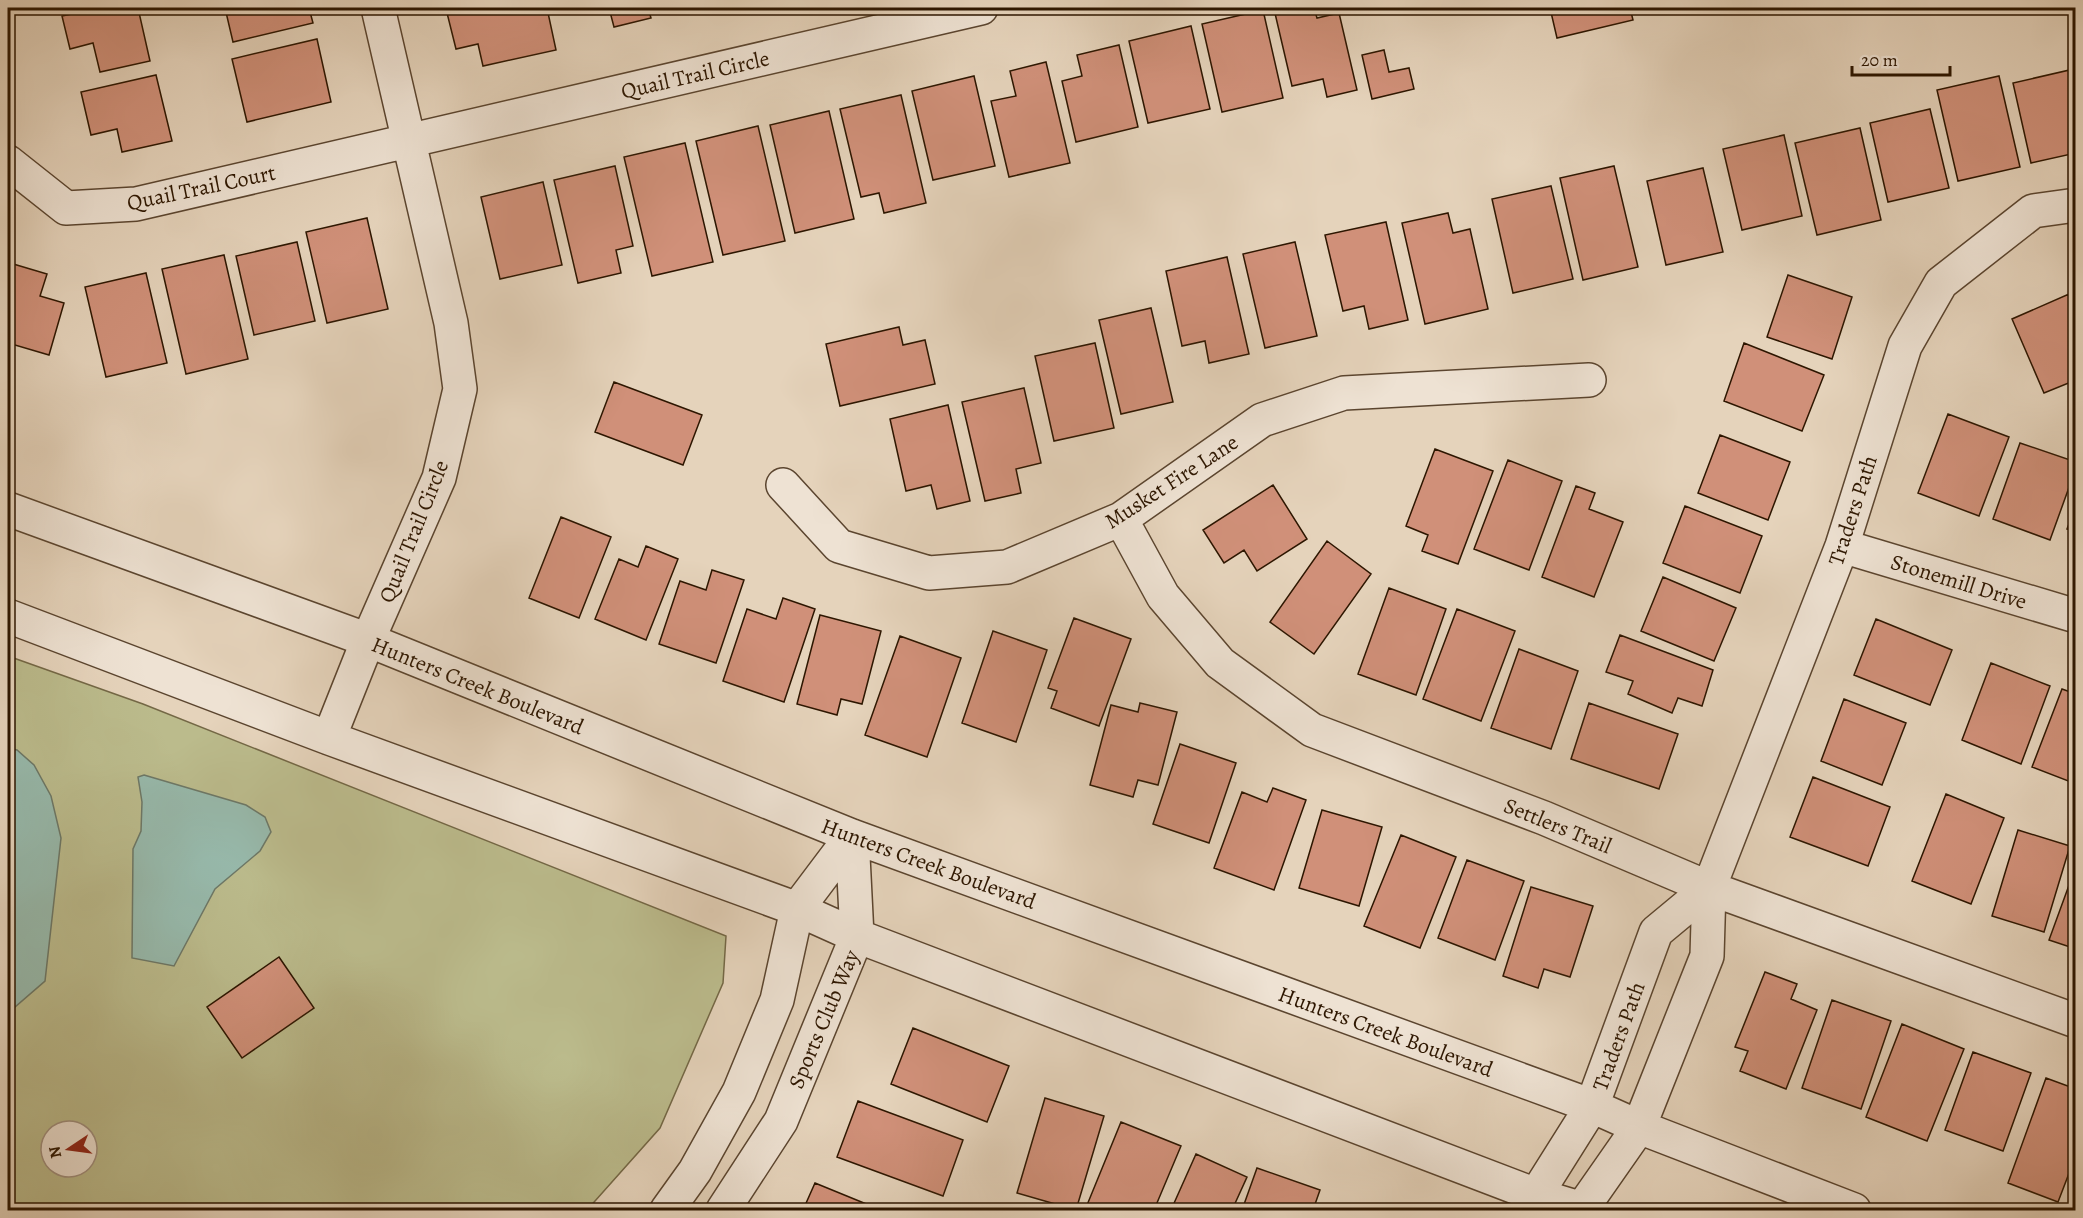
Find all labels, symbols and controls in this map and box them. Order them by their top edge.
scale bar [1852,39,1950,77]
street label: Quail Trail Circle [618,43,772,107]
text: 20 m [1861,48,1898,72]
street label: Quail Trail Court [124,158,278,218]
street label: Musket Fire Lane [1099,427,1244,536]
street label: Traders Path [1821,451,1885,569]
street label: Quail Trail Circle [372,456,456,607]
street label: Stonemill Drive [1887,547,2030,617]
street label: Hunters Creek Boulevard [367,630,588,742]
street label: Settlers Trail [1499,791,1616,861]
street label: Hunters Creek Boulevard [817,811,1040,917]
street label: Sports Club Way [781,945,867,1093]
street label: Traders Path [1585,977,1653,1095]
street label: Hunters Creek Boulevard [1274,979,1497,1085]
north arrow [39,1119,99,1179]
text: N [43,1144,67,1160]

